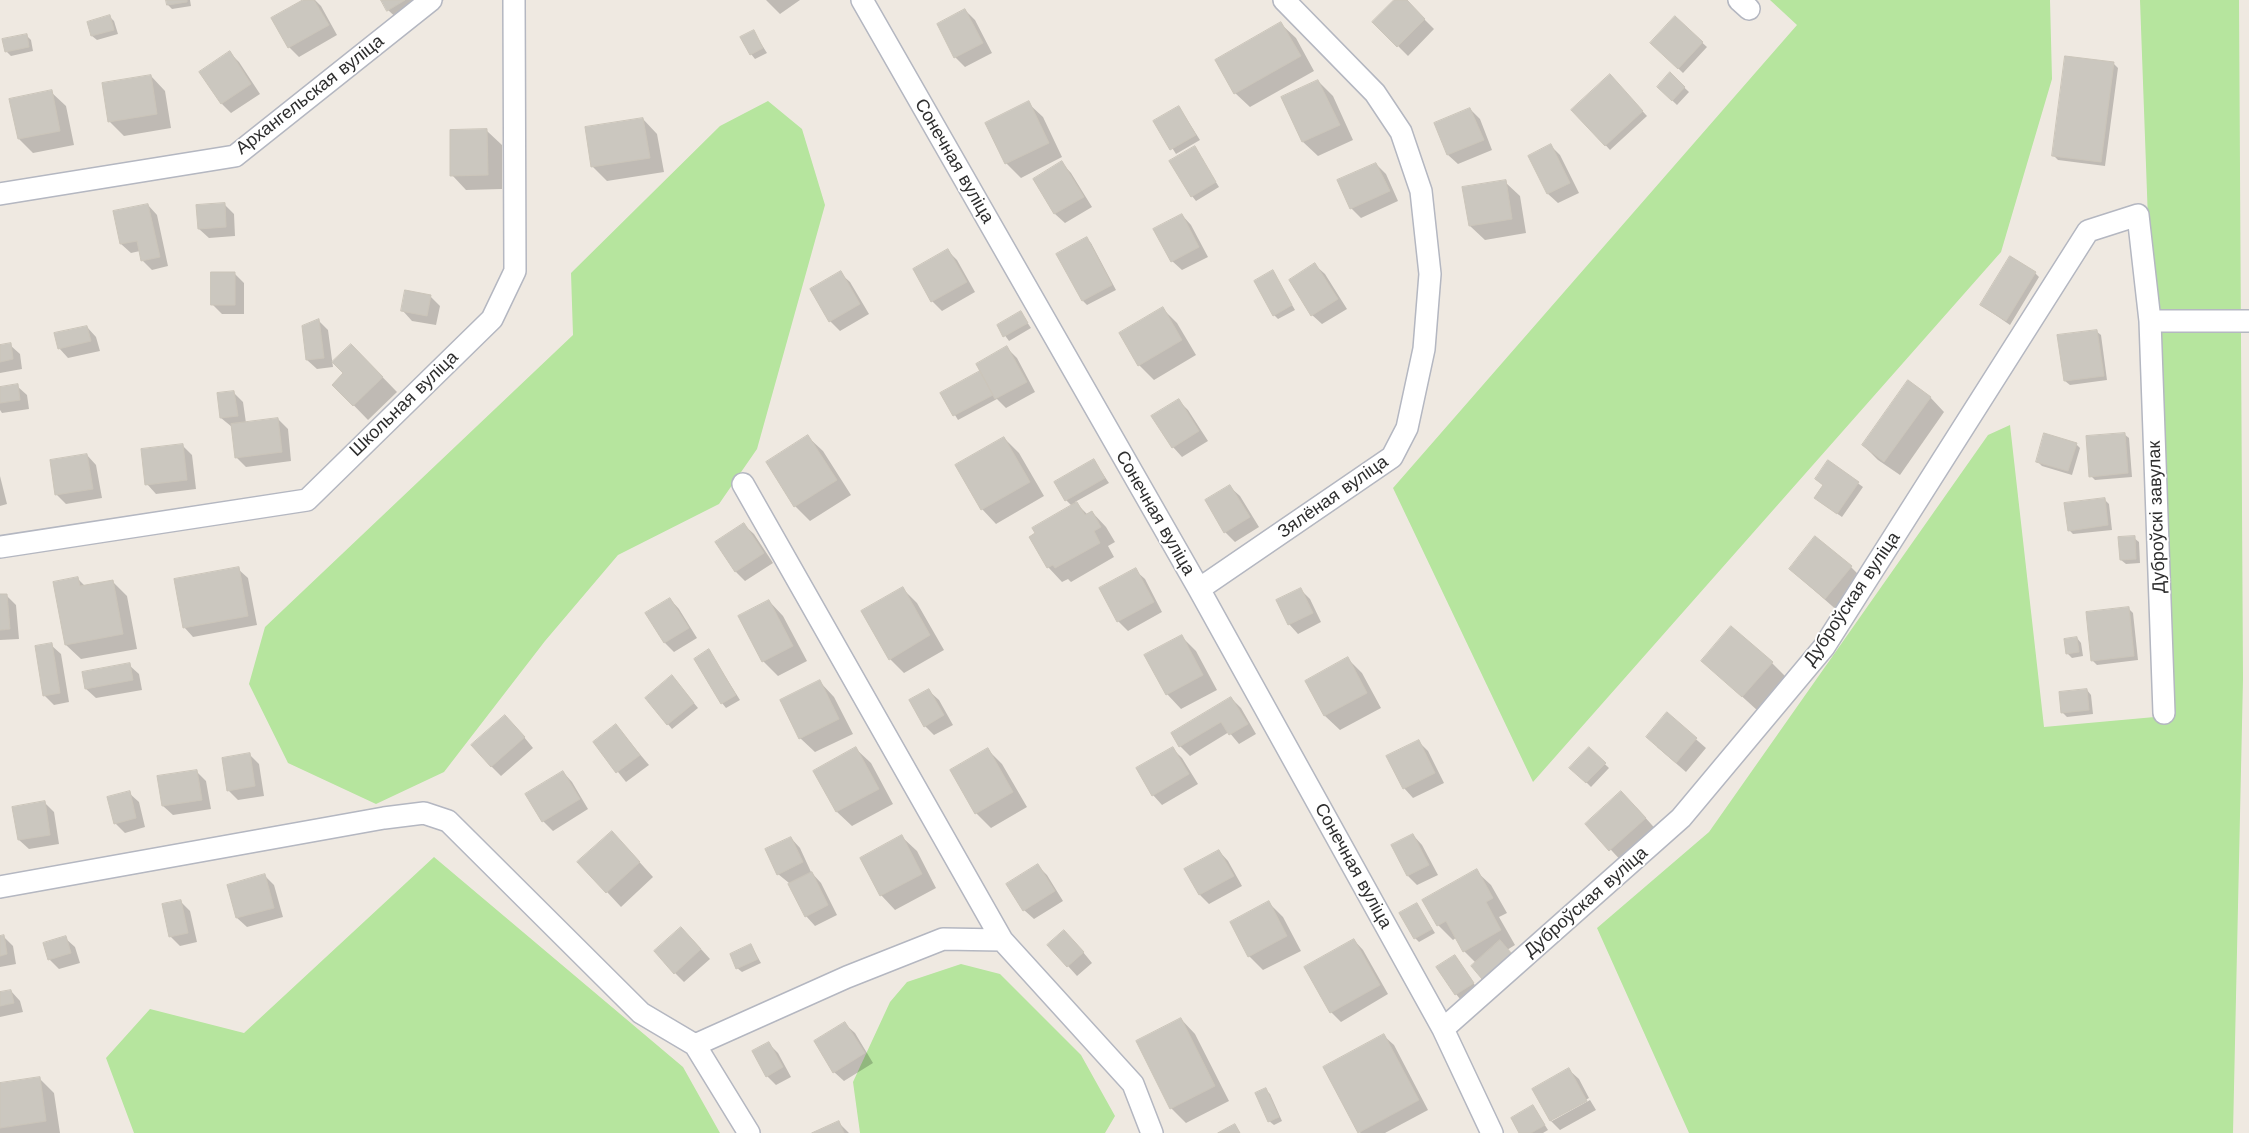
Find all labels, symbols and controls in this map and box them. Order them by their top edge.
street label: Архангельская вуліца [232,31,388,159]
street label: Сонечная вуліца [910,95,998,227]
street label: Школьная вуліца [345,347,463,461]
street label: Дуброўскі завулак [2144,440,2170,594]
street label: Сонечная вуліца [1111,447,1199,579]
street label: Зялёная вуліца [1274,451,1392,543]
street label: Дуброўская вуліца [1799,528,1905,670]
street label: Сонечная вуліца [1310,799,1396,933]
street label: Дуброўская вуліца [1520,842,1652,962]

